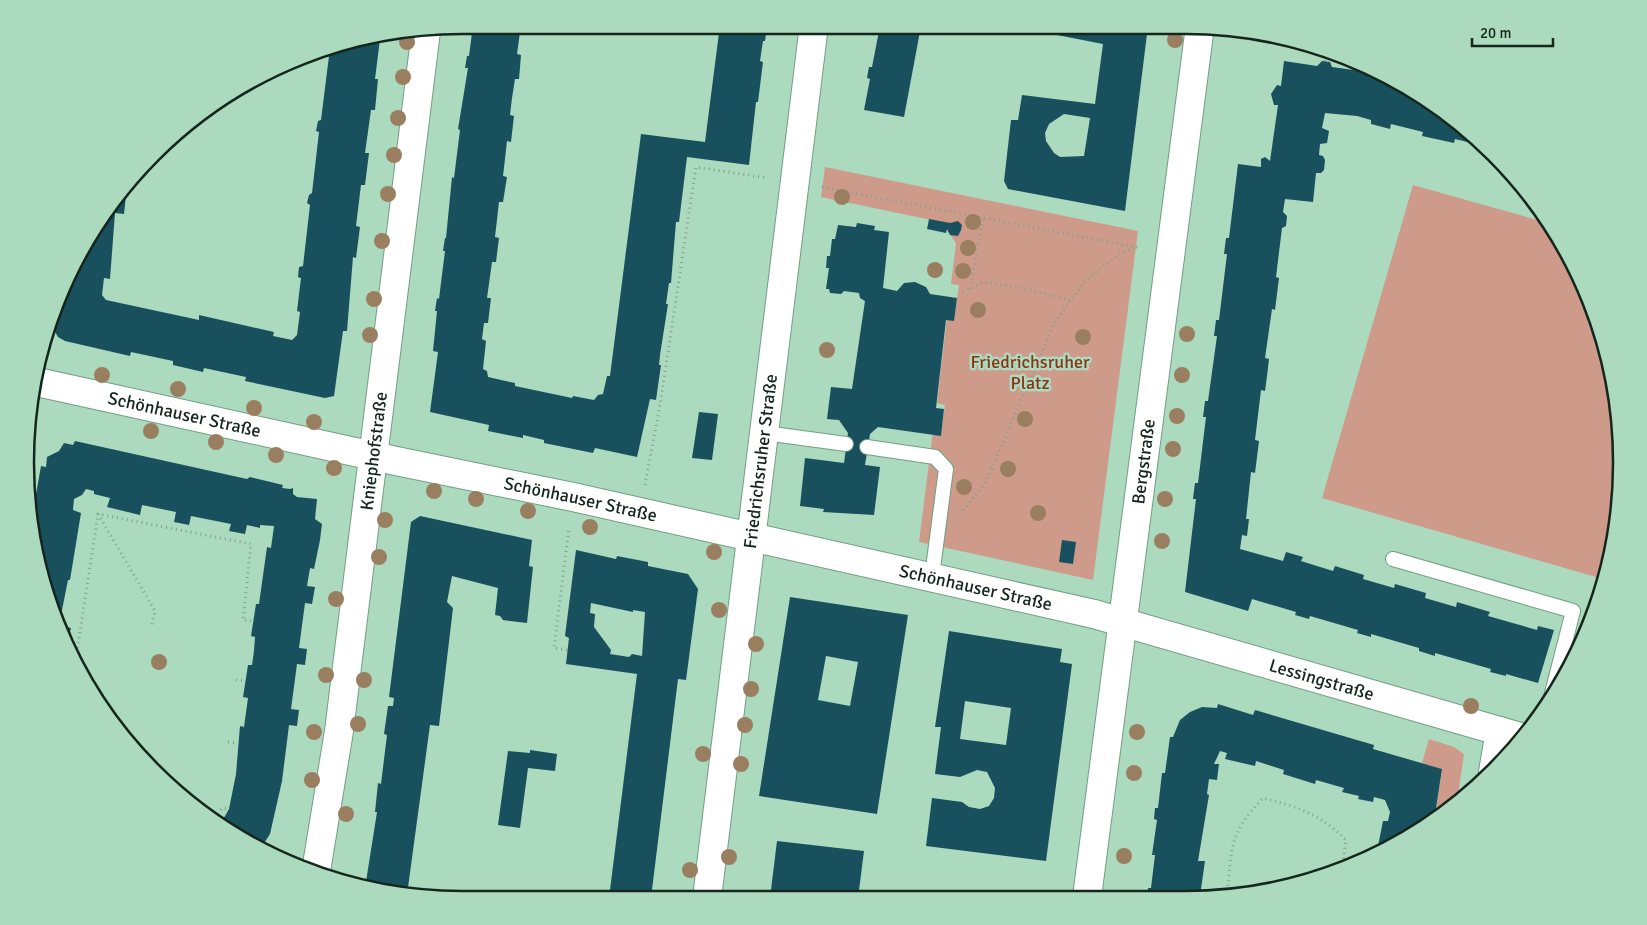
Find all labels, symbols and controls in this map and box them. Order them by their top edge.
scale bar [1472,15,1553,47]
text: 20 m [1480,24,1511,42]
park label: Friedrichsruher Platz [970,351,1090,394]
street label: Friedrichsruher Straße [739,373,782,550]
street label: Schönhauser Straße [106,387,263,442]
street label: Kniephofstraße [356,390,392,512]
street label: Bergstraße [1127,418,1160,506]
street label: Schönhauser Straße [502,472,659,527]
street label: Schönhauser Straße [897,560,1054,615]
street label: Lessingstraße [1267,654,1377,705]

